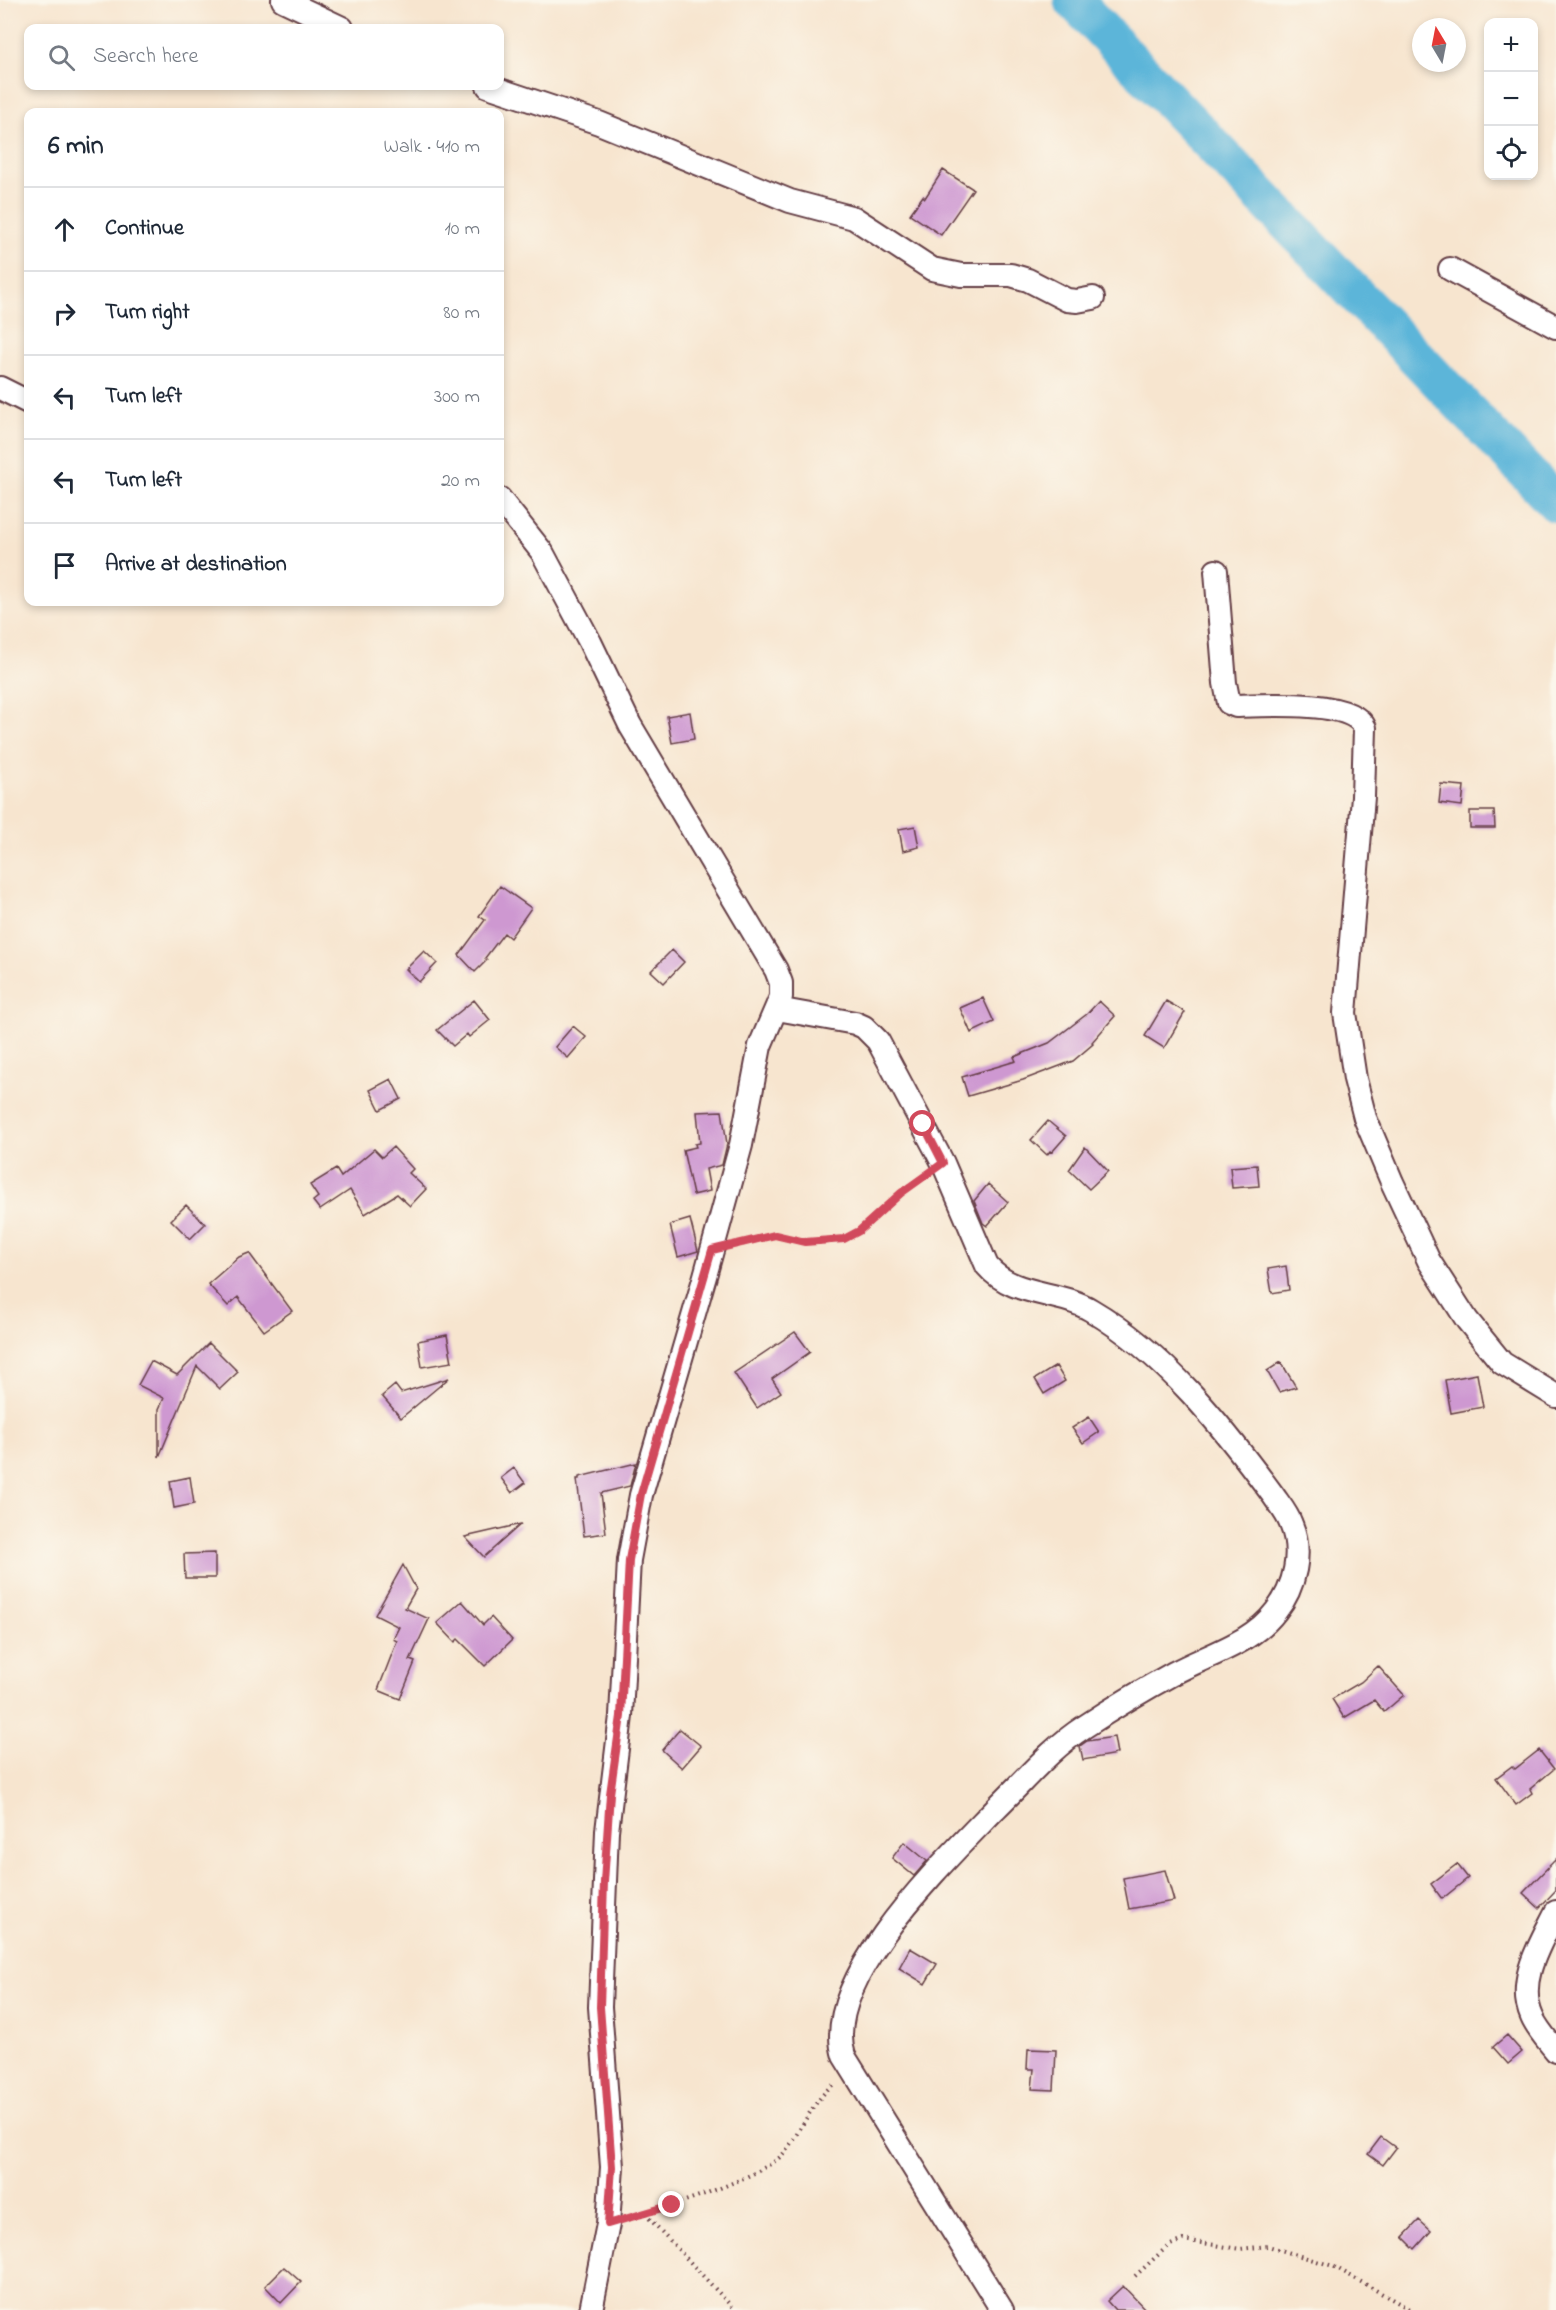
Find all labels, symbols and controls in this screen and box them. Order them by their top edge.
north arrow [1412,18,1466,72]
map controls [1484,18,1538,180]
button: + [1484,18,1538,72]
search box [24,24,504,90]
icon: search [45,41,78,74]
text: Search here [93,41,198,73]
button: − [1484,72,1538,126]
button: locate [1484,126,1538,180]
text: 6 min [48,128,104,166]
text: Walk · 410 m [384,133,480,162]
icon: ahead [48,213,81,246]
text: Continue [105,213,184,245]
text: 10 m [444,215,480,244]
icon: right [48,297,81,330]
text: Turn right [105,297,190,329]
text: 80 m [443,299,480,328]
icon: left [48,381,81,414]
text: Turn left [105,381,182,413]
text: 300 m [434,383,480,412]
icon: left [48,465,81,498]
text: Turn left [105,465,182,497]
text: 20 m [441,467,480,496]
icon: arrive [48,549,81,582]
text: Arrive at destination [105,549,287,581]
route start [909,1110,935,1136]
route end [658,2191,684,2217]

